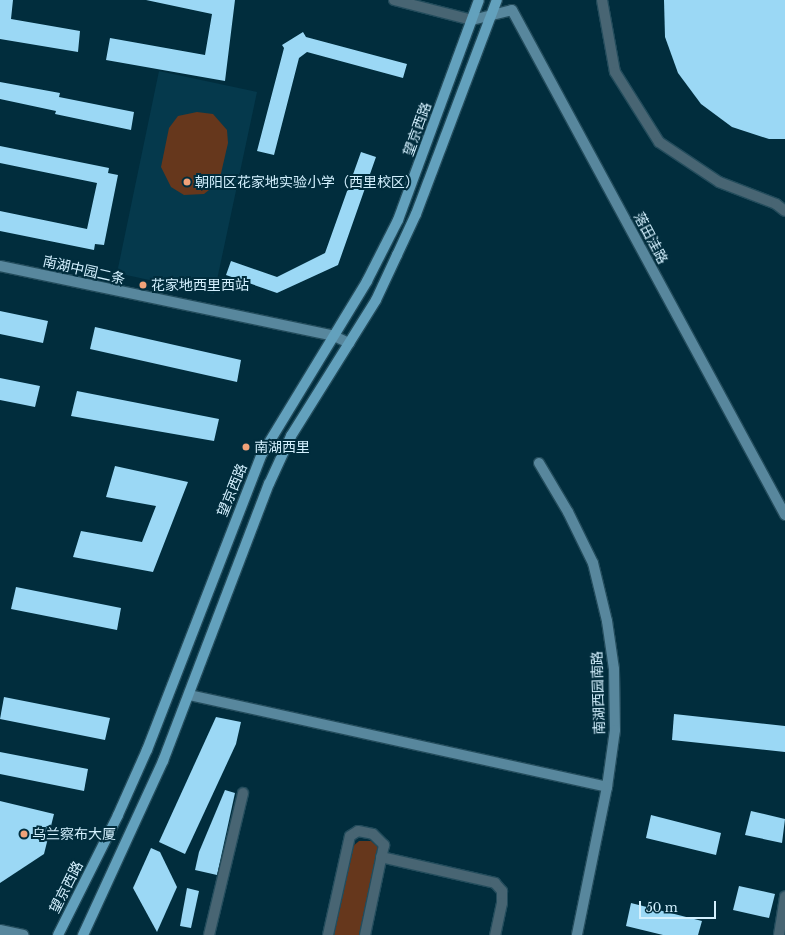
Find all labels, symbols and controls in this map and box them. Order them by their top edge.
street label: 望京西路 [400,100,434,158]
place label: 朝阳区花家地实验小学（西里校区） [195,174,419,190]
marker: 朝阳区花家地实验小学（西里校区） [182,177,192,187]
street label: 落田洼路 [630,209,672,267]
street label: 南湖中园二条 [41,252,127,288]
place label: 花家地西里西站 [151,277,249,293]
marker: 花家地西里西站 [138,280,148,290]
place label: 南湖西里 [254,439,310,455]
marker: 南湖西里 [241,442,251,452]
street label: 望京西路 [214,461,250,519]
street label: 南湖西园南路 [588,651,608,735]
place label: 乌兰察布大厦 [32,826,116,842]
marker: 乌兰察布大厦 [19,829,29,839]
street label: 望京西路 [46,858,86,916]
scale bar [641,893,718,919]
text: 50 m [646,900,678,915]

